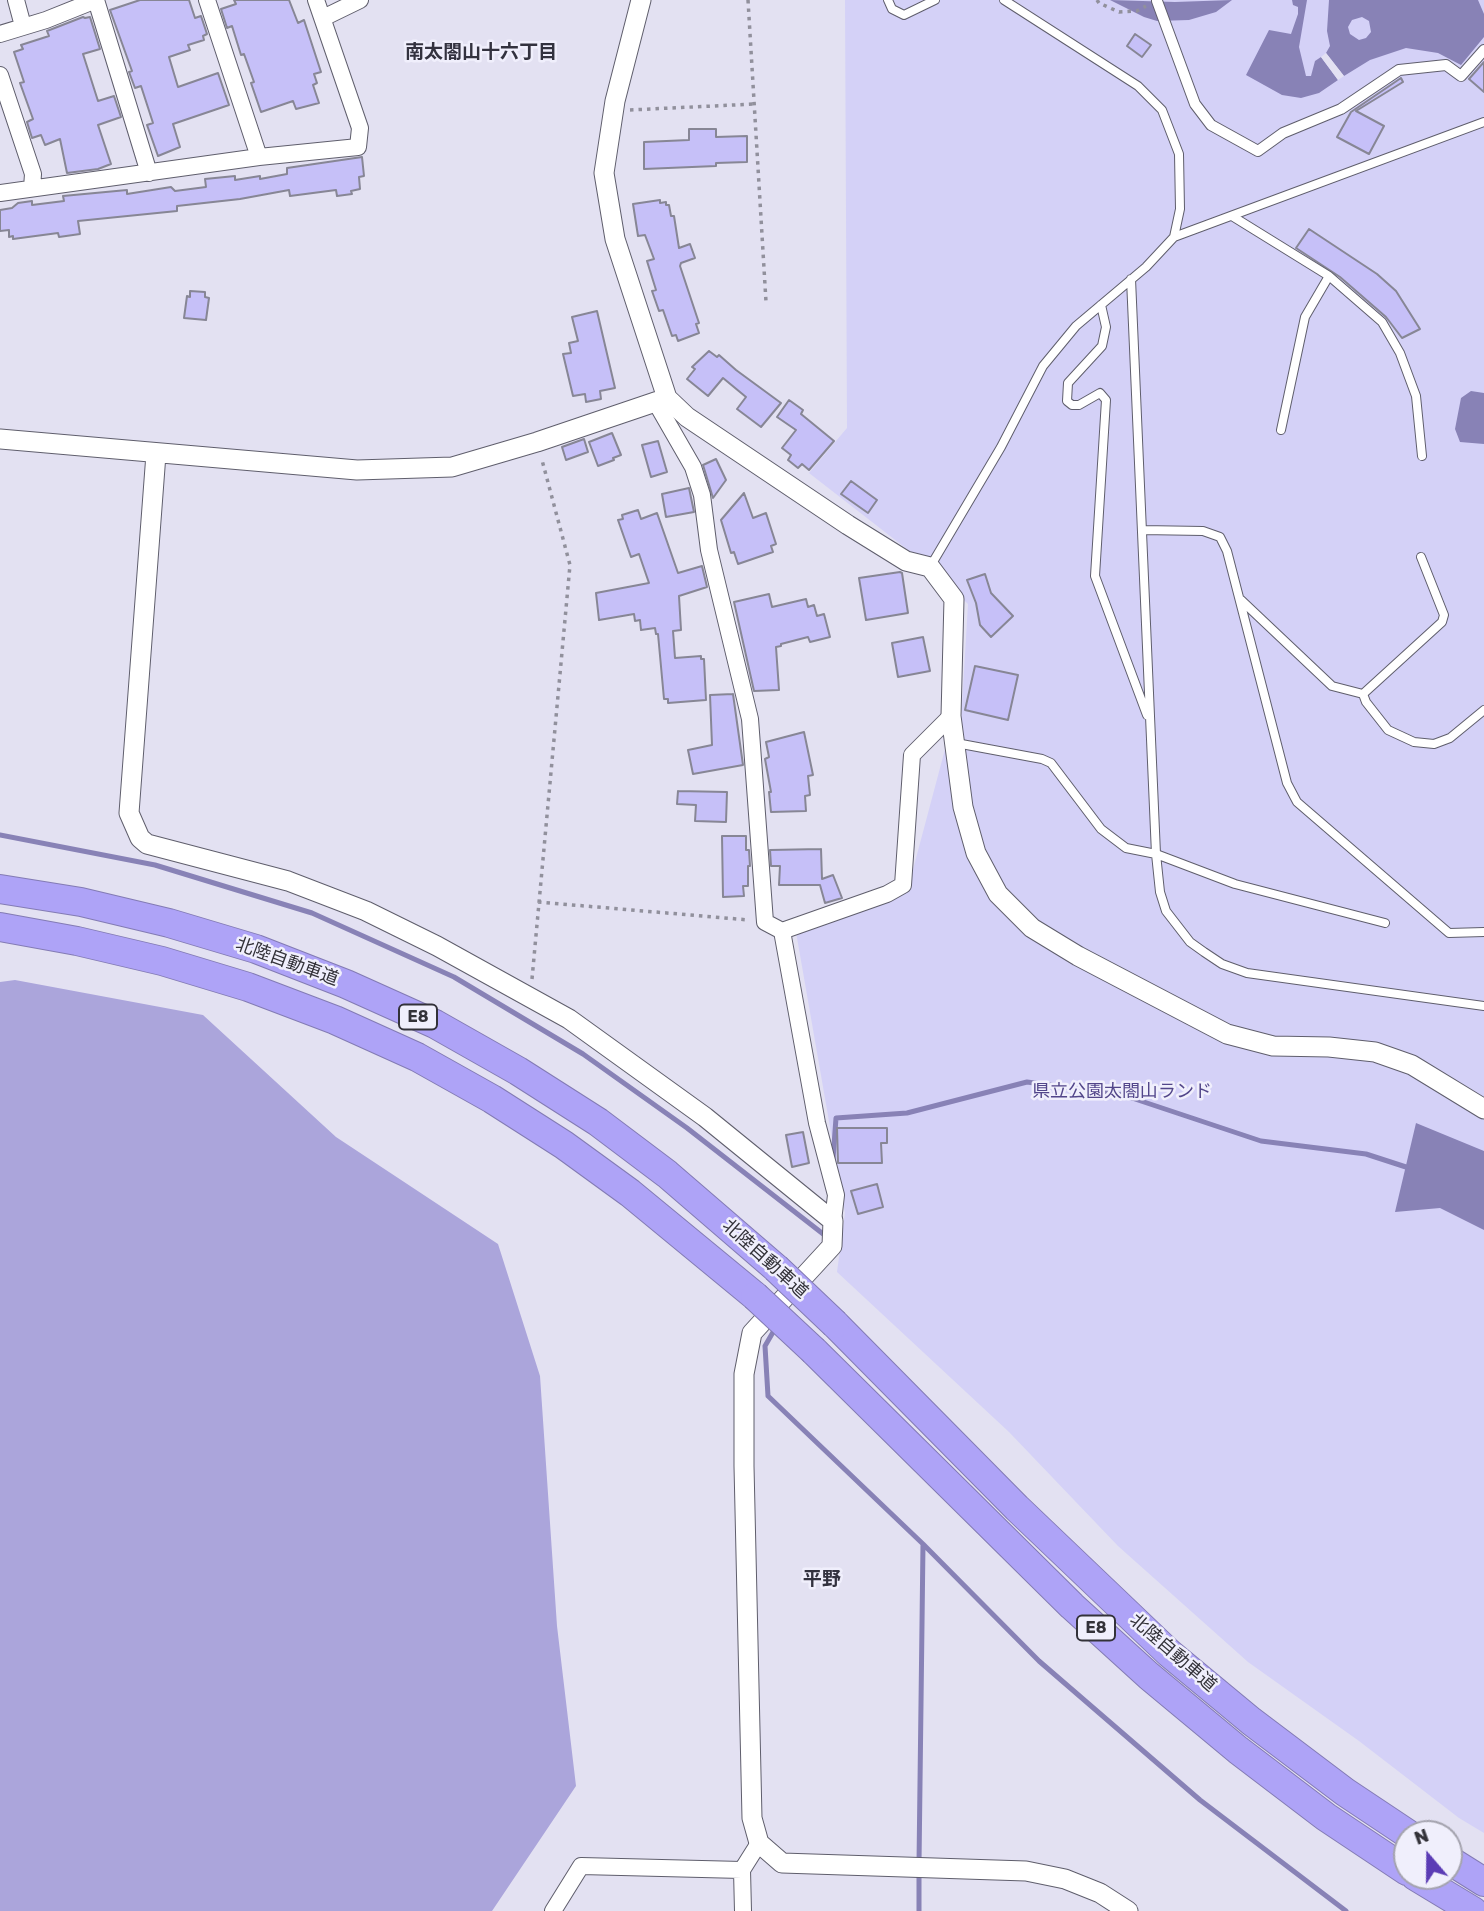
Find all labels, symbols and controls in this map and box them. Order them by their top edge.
district label: 南太閤山十六丁目 [405,42,557,64]
street label: 北陸自動車道 [233,933,341,991]
road number: E8 [399,1004,437,1030]
park label: 県立公園太閤山ランド [1032,1081,1212,1103]
street label: 北陸自動車道 [718,1215,812,1303]
district label: 平野 [803,1569,841,1591]
street label: 北陸自動車道 [1125,1609,1221,1697]
road number: E8 [1077,1616,1115,1640]
north arrow [1393,1820,1463,1890]
text: N [1411,1824,1432,1850]

